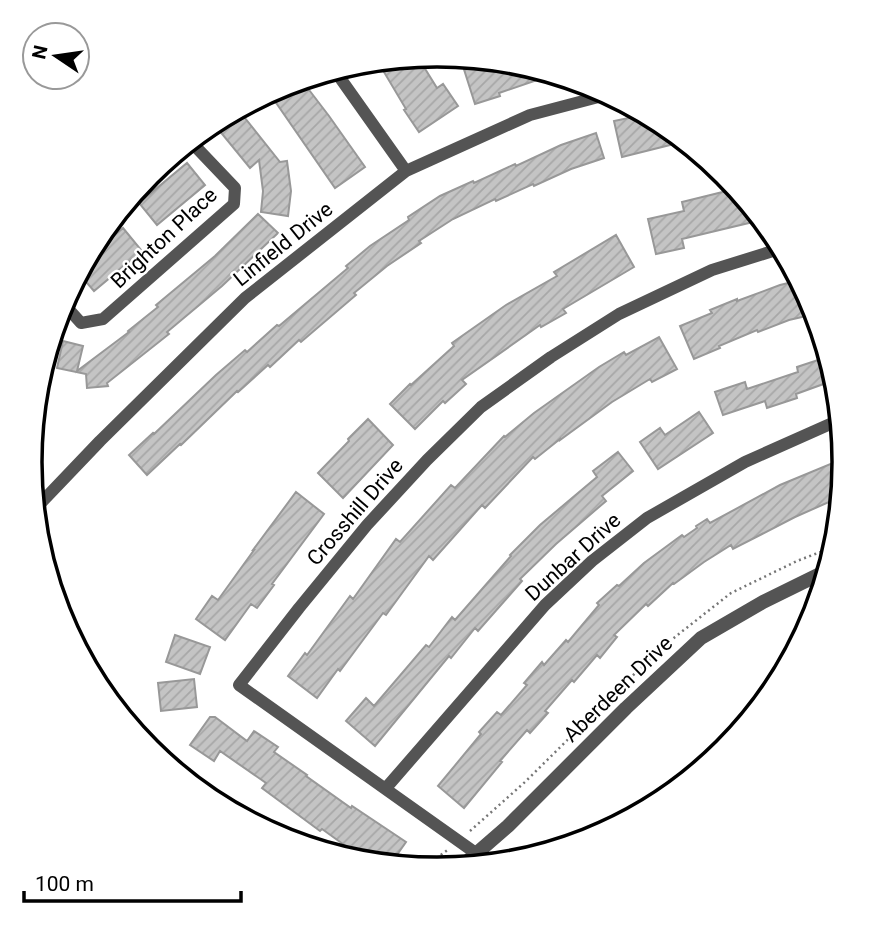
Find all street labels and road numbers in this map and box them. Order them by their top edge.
street label: Brighton Place [106,183,222,293]
street label: Linfield Drive [229,197,337,291]
street label: Crosshill Drive [302,454,408,570]
street label: Dunbar Drive [520,508,626,606]
street label: Aberdeen Drive [559,631,677,747]

